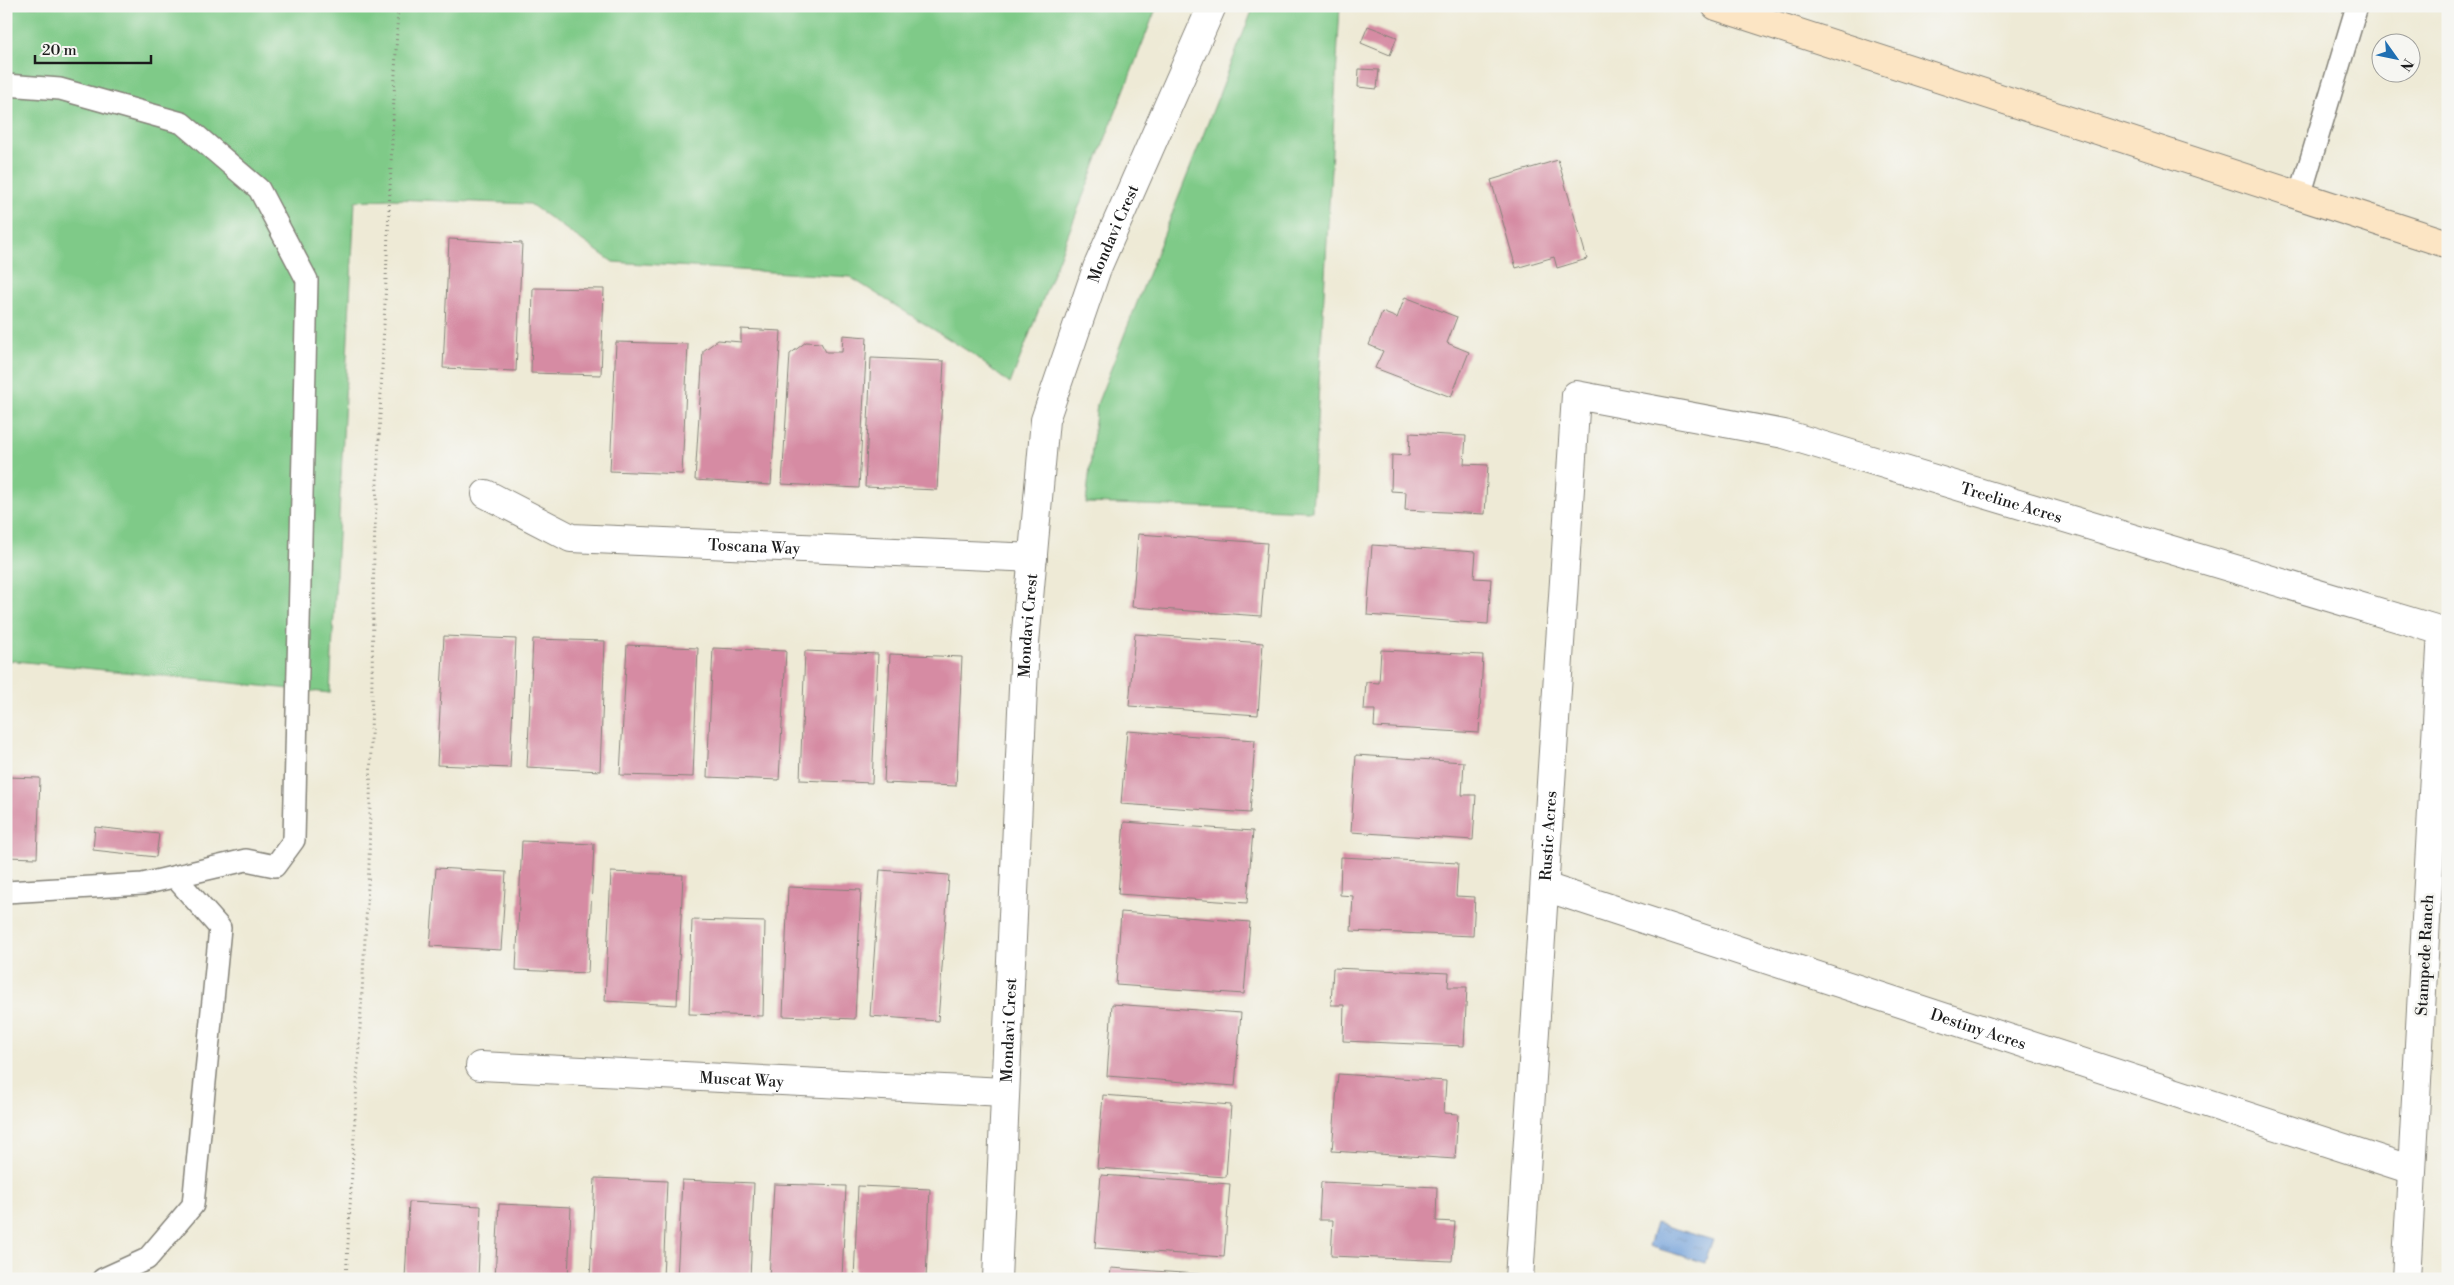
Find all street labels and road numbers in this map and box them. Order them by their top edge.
street label: Mondavi Crest [1084,181,1144,285]
street label: Treeline Acres [1958,478,2064,528]
street label: Toscana Way [708,535,801,559]
street label: Mondavi Crest [1014,572,1042,679]
street label: Rustic Acres [1536,790,1561,882]
street label: Stampede Ranch [2412,893,2438,1016]
street label: Mondavi Crest [997,977,1021,1083]
street label: Destiny Acres [1928,1004,2029,1054]
street label: Muscat Way [699,1068,785,1092]

